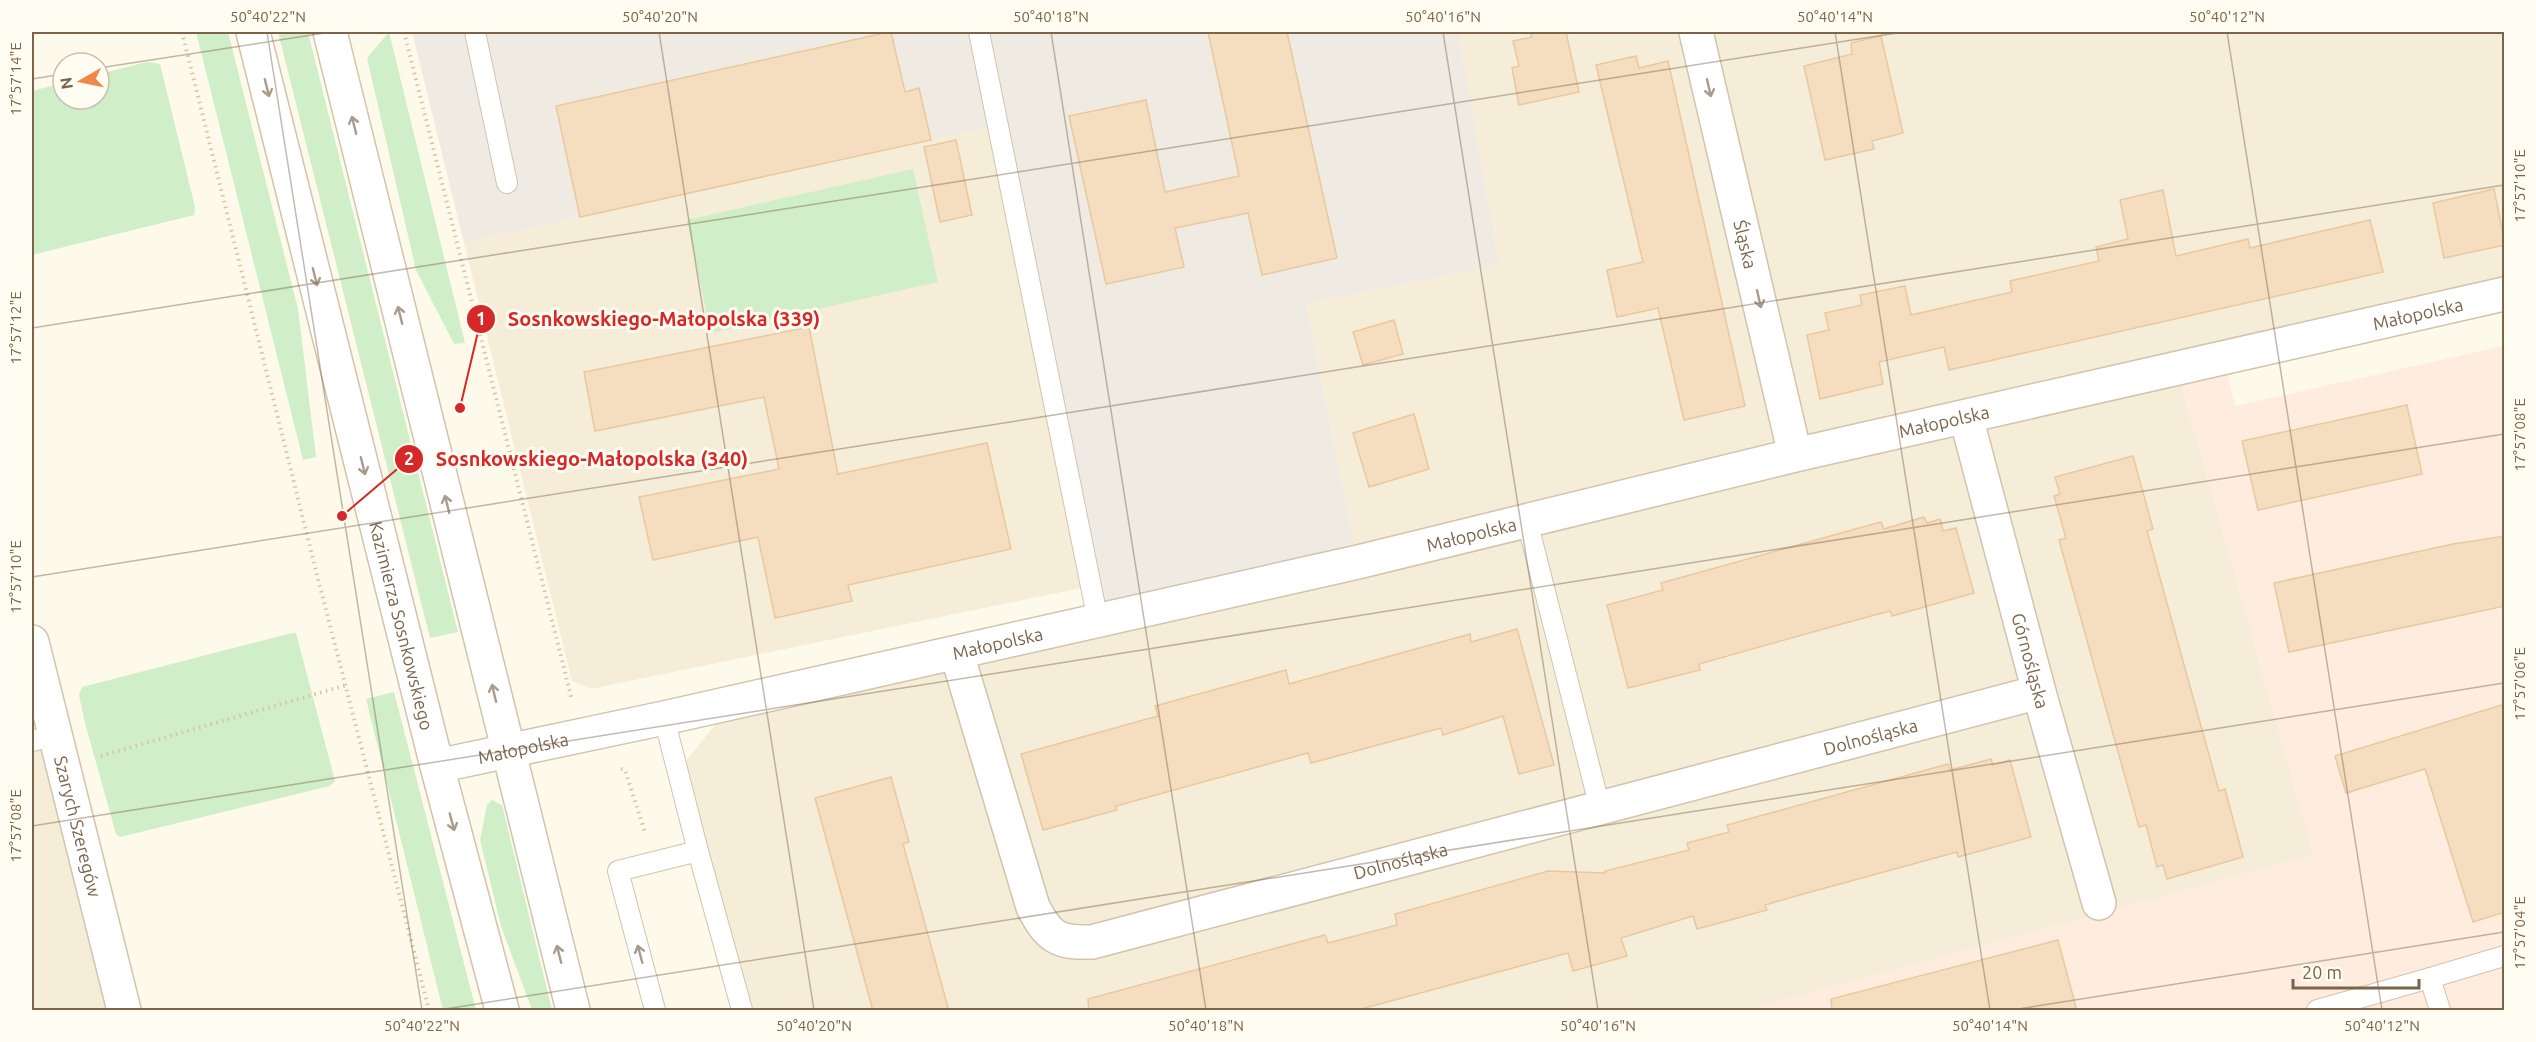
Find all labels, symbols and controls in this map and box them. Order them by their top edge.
text: 50°40'22"N [230,8,306,25]
text: 50°40'20"N [622,8,698,25]
text: 50°40'18"N [1013,8,1089,25]
text: 50°40'16"N [1405,8,1481,25]
text: 50°40'14"N [1797,8,1873,25]
text: 50°40'12"N [2189,8,2265,25]
text: 17°57'14"E [7,42,24,116]
north arrow [51,51,111,111]
text: N [56,76,76,91]
one-way arrow [262,78,274,97]
one-way arrow [1704,79,1716,98]
one-way arrow [347,116,359,135]
text: 17°57'10"E [2511,149,2528,223]
street label: Śląska [1730,218,1761,271]
one-way arrow [310,267,321,286]
one-way arrow [1753,289,1765,308]
text: 17°57'12"E [7,291,24,365]
street label: Małopolska [2371,294,2465,334]
callout: Sosnkowskiego-Małopolska (339) [466,300,832,338]
one-way arrow [394,306,406,325]
text: Sosnkowskiego-Małopolska (339) [508,307,820,330]
text: 1 [476,308,486,328]
text: 17°57'08"E [2511,398,2528,472]
street label: Małopolska [1897,401,1991,441]
callout: Sosnkowskiego-Małopolska (340) [394,440,760,478]
text: Sosnkowskiego-Małopolska (340) [436,447,748,470]
text: 2 [404,448,414,468]
one-way arrow [357,457,369,476]
one-way arrow [441,495,453,514]
street label: Małopolska [1424,514,1518,555]
street label: Kazimierza Sosnkowskiego [366,519,438,732]
text: 17°57'10"E [7,540,24,614]
street label: Górnośląska [2008,611,2053,711]
street label: Małopolska [950,623,1045,663]
text: 17°57'06"E [2511,647,2528,721]
one-way arrow [487,684,499,703]
street label: Dolnośląska [1821,715,1920,759]
street label: Małopolska [476,728,570,767]
street label: Szarych Szeregów [51,754,105,899]
text: 17°57'08"E [7,789,24,863]
one-way arrow [447,812,458,831]
street label: Dolnośląska [1351,839,1450,883]
text: 17°57'04"E [2511,896,2528,970]
one-way arrow [552,945,564,964]
one-way arrow [634,945,646,964]
scale bar [2293,952,2419,990]
text: 20 m [2302,962,2342,982]
text: 50°40'22"N [384,1017,460,1034]
text: 50°40'20"N [776,1017,852,1034]
text: 50°40'18"N [1168,1017,1244,1034]
text: 50°40'16"N [1560,1017,1636,1034]
text: 50°40'14"N [1952,1017,2028,1034]
text: 50°40'12"N [2344,1017,2420,1034]

